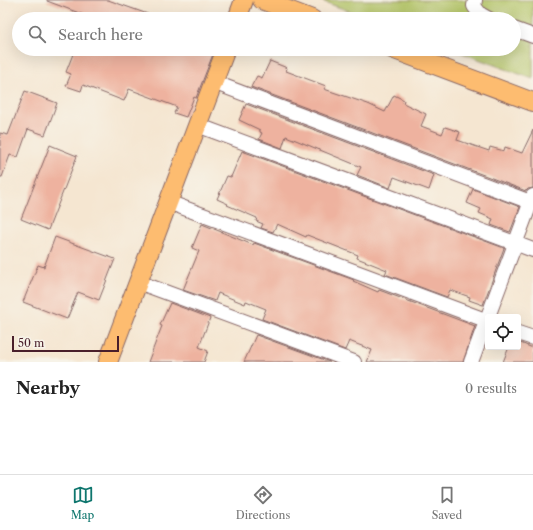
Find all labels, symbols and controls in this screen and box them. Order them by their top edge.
search box [12,12,521,56]
icon: search [26,23,48,45]
text: Search here [58,25,143,44]
map controls [485,314,521,350]
button: locate [485,314,521,350]
scale bar [12,334,119,353]
text: 50 m [18,336,44,350]
text: Nearby [16,378,80,398]
text: 0 results [465,380,517,396]
tab: Map [71,484,94,522]
tab: Directions [236,484,290,522]
tab: Saved [432,484,462,522]

